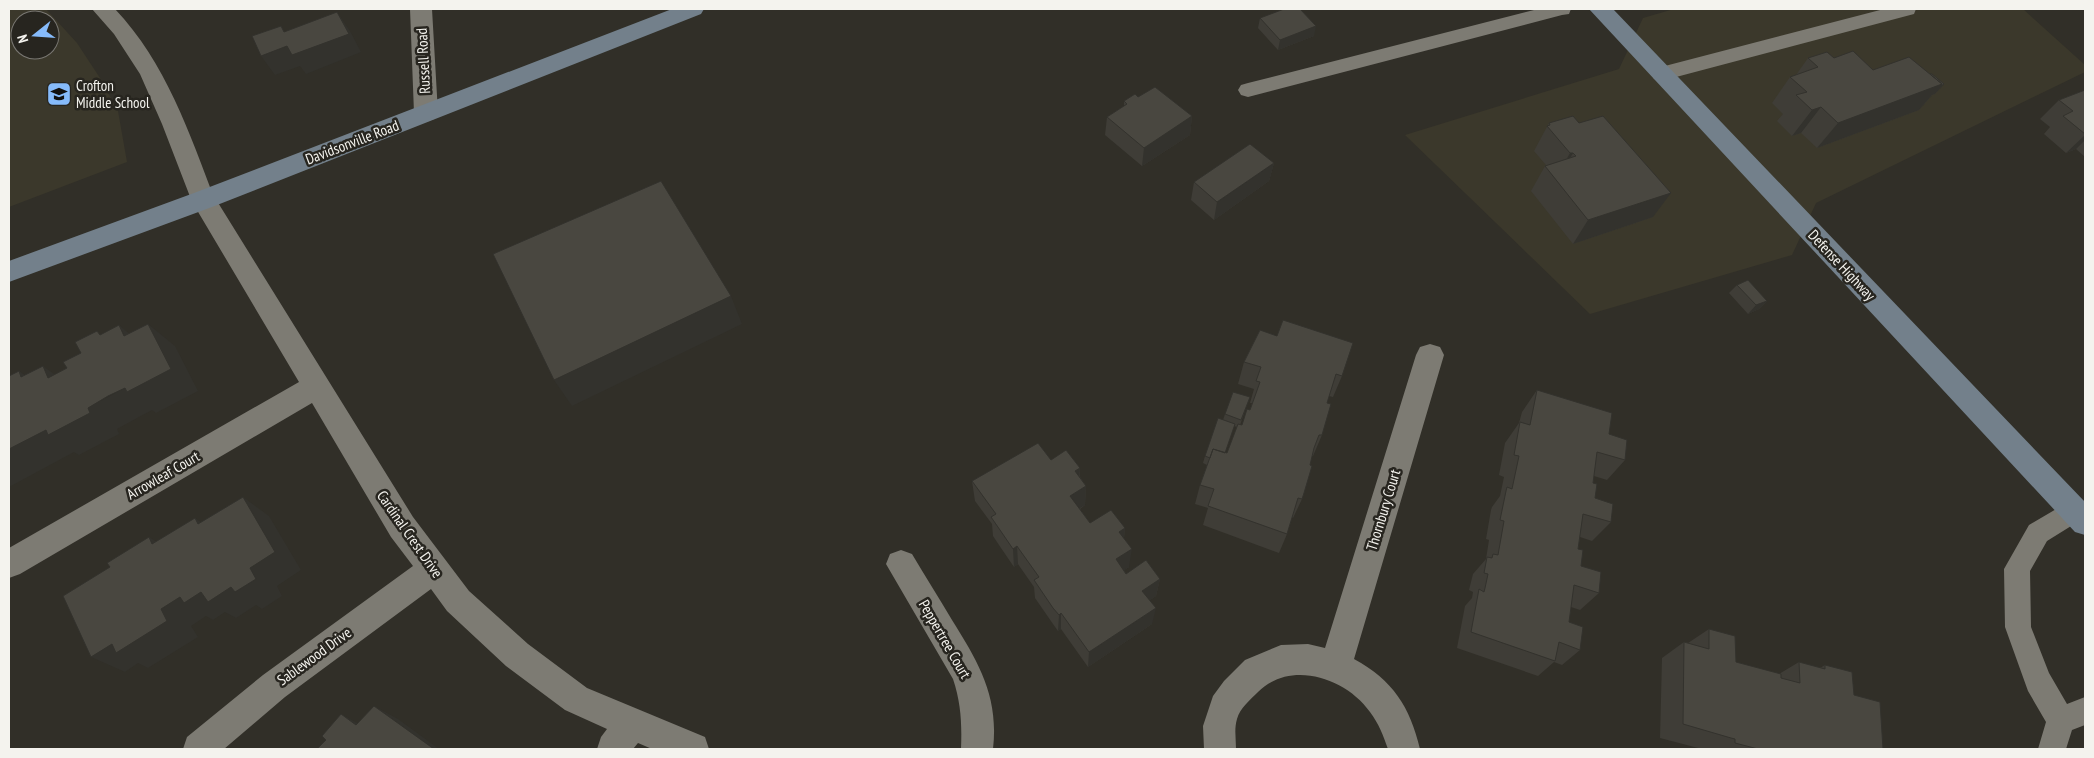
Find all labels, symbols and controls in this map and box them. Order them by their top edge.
north arrow [10,10,60,60]
street label: Russell Road [412,28,434,94]
text: N [13,33,32,45]
place label: Crofton Middle School [76,76,150,112]
school or university icon: Crofton Middle School [46,81,72,107]
street label: Davidsonville Road [303,115,401,169]
street label: Defense Highway [1804,226,1880,305]
street label: Arrowleaf Court [123,446,203,504]
street label: Thornbury Court [1362,467,1404,553]
street label: Cardinal Crest Drive [373,487,447,581]
street label: Peppertree Court [915,596,975,682]
street label: Sablewood Drive [273,623,355,689]

